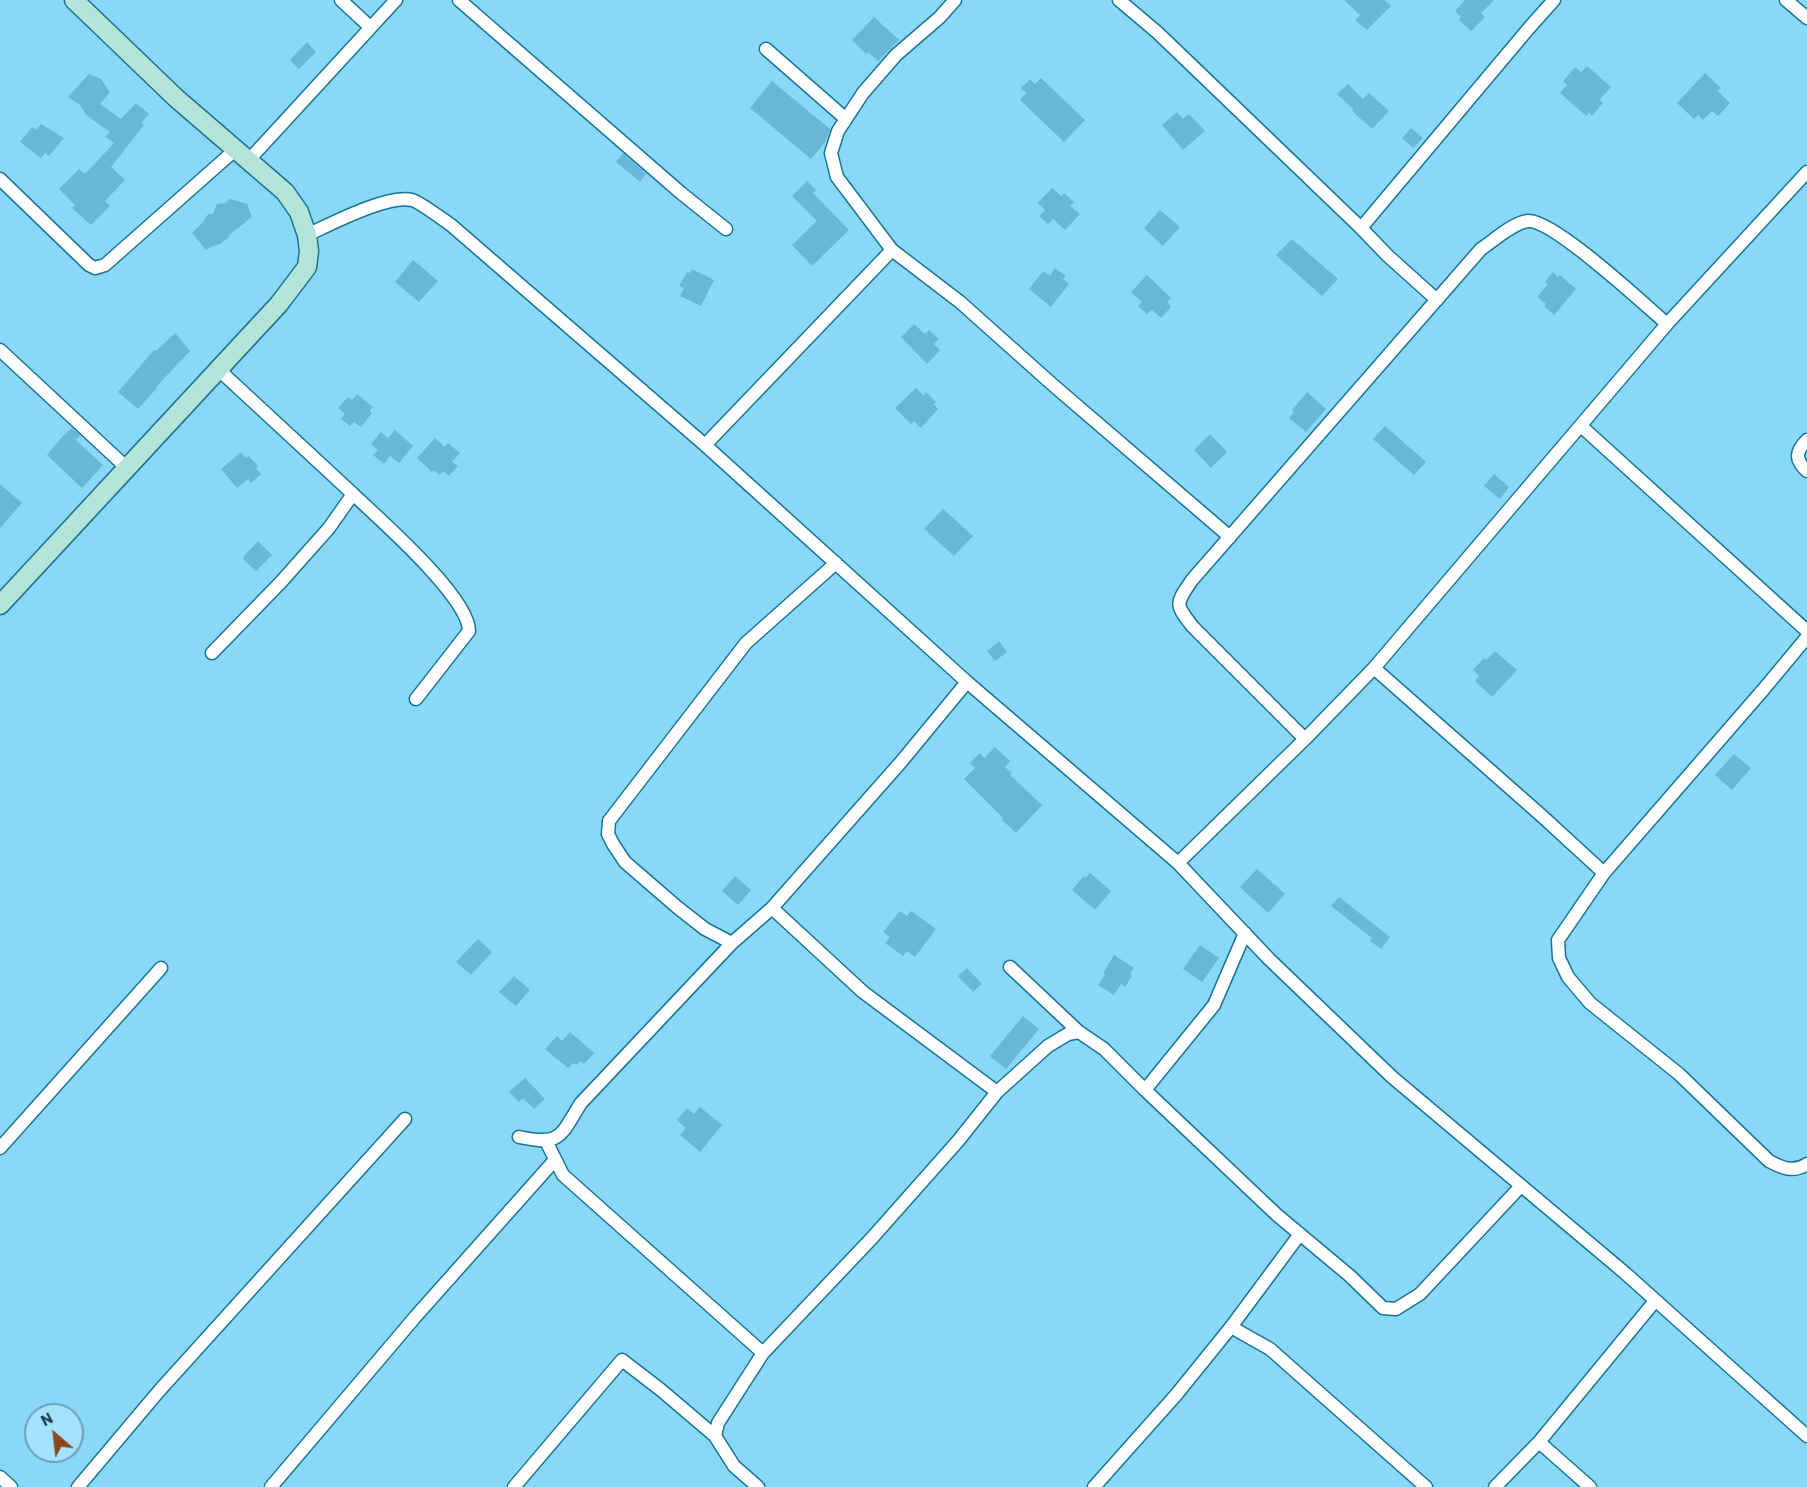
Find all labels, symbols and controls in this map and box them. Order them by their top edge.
north arrow [24,1403,84,1463]
text: N [37,1408,55,1429]

